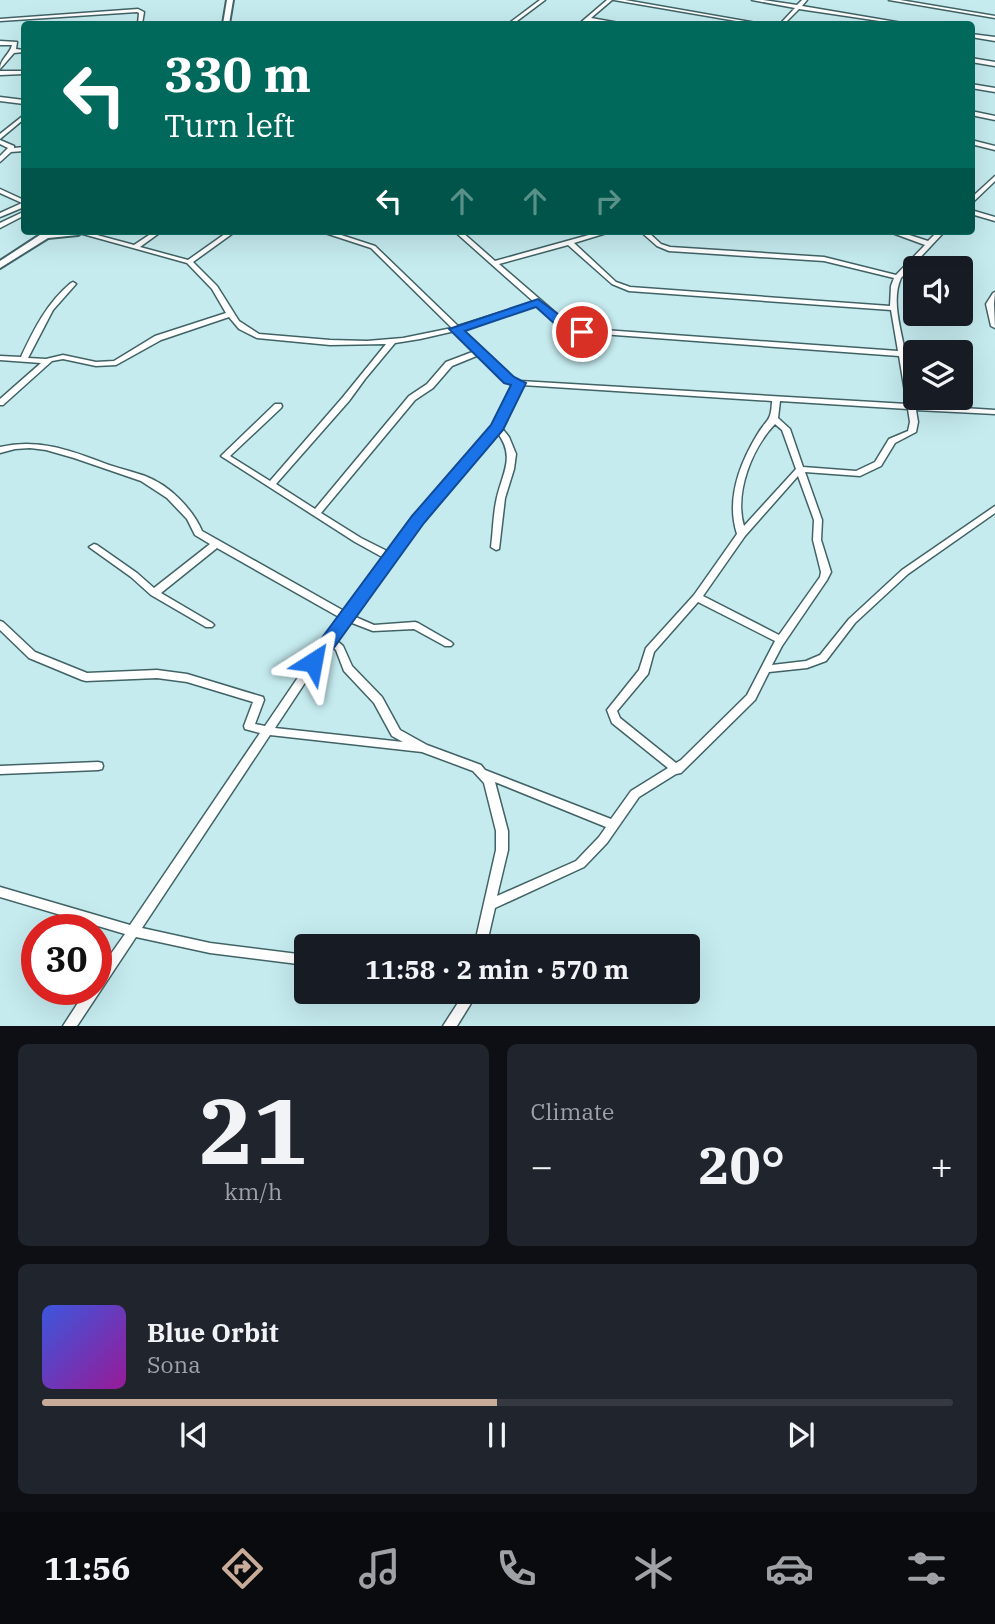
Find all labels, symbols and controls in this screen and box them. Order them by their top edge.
text: 330 m [164,42,311,105]
icon: left [49,49,140,140]
text: Turn left [164,104,295,146]
icon: left [370,182,408,220]
icon: ahead [443,182,481,220]
icon: ahead [516,182,554,220]
icon: right [589,182,627,220]
map controls [903,256,973,410]
button: sound [903,256,973,326]
pin [552,302,612,362]
icon: arrive [563,313,601,351]
button: layers [903,340,973,410]
position arrow [276,625,350,699]
speed limit sign: 30 [21,914,112,1005]
text: 11:58 · 2 min · 570 m [365,952,629,986]
text: 21 [199,1071,308,1189]
text: Climate [531,1096,614,1126]
text: 20° [698,1131,785,1198]
text: − [531,1141,553,1190]
text: + [930,1141,953,1190]
text: km/h [224,1176,282,1206]
text: Blue Orbit [147,1315,279,1349]
text: Sona [147,1349,201,1379]
icon: previous [175,1416,213,1454]
icon: pause [478,1416,516,1454]
icon: next [782,1416,820,1454]
icon: directions [218,1544,267,1593]
icon: music [355,1544,404,1593]
icon: phone [492,1544,541,1593]
icon: climate [629,1544,678,1593]
icon: car [765,1544,814,1593]
icon: filters [902,1544,951,1593]
text: 11:56 [44,1547,130,1589]

